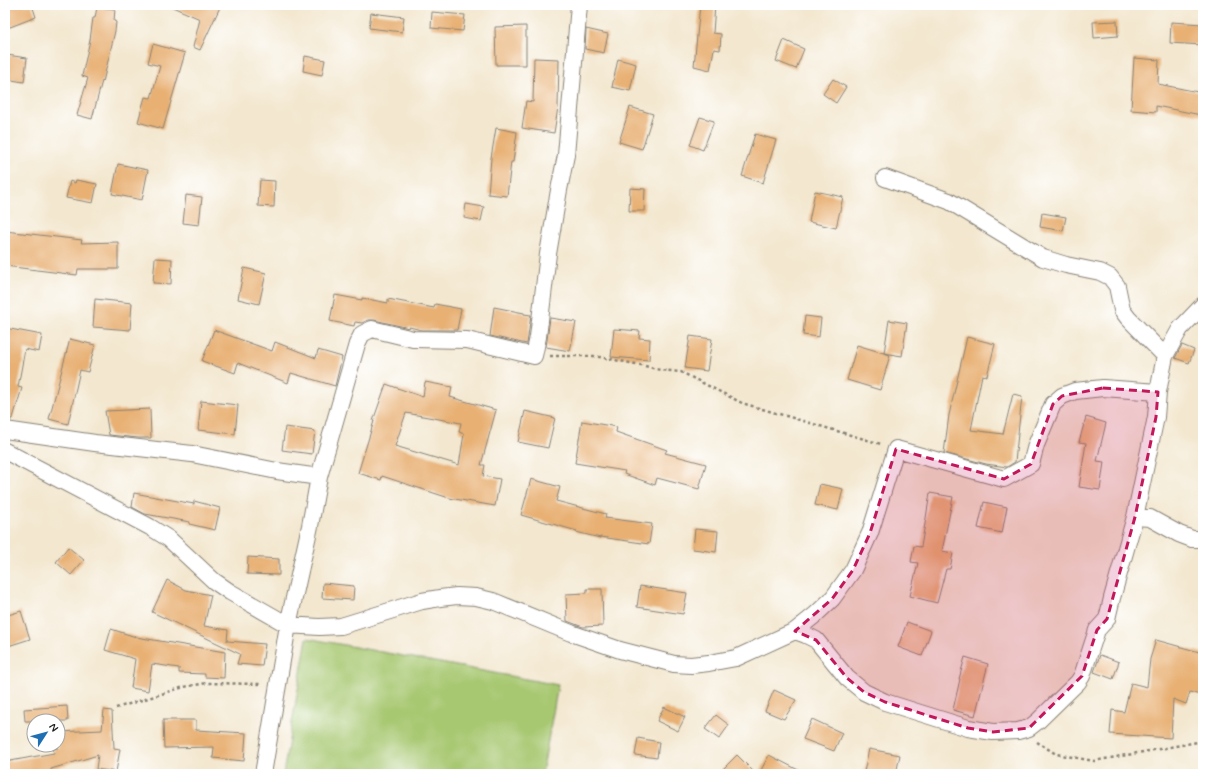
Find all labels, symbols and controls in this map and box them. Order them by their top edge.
north arrow [26,713,66,753]
text: N [45,721,61,735]

